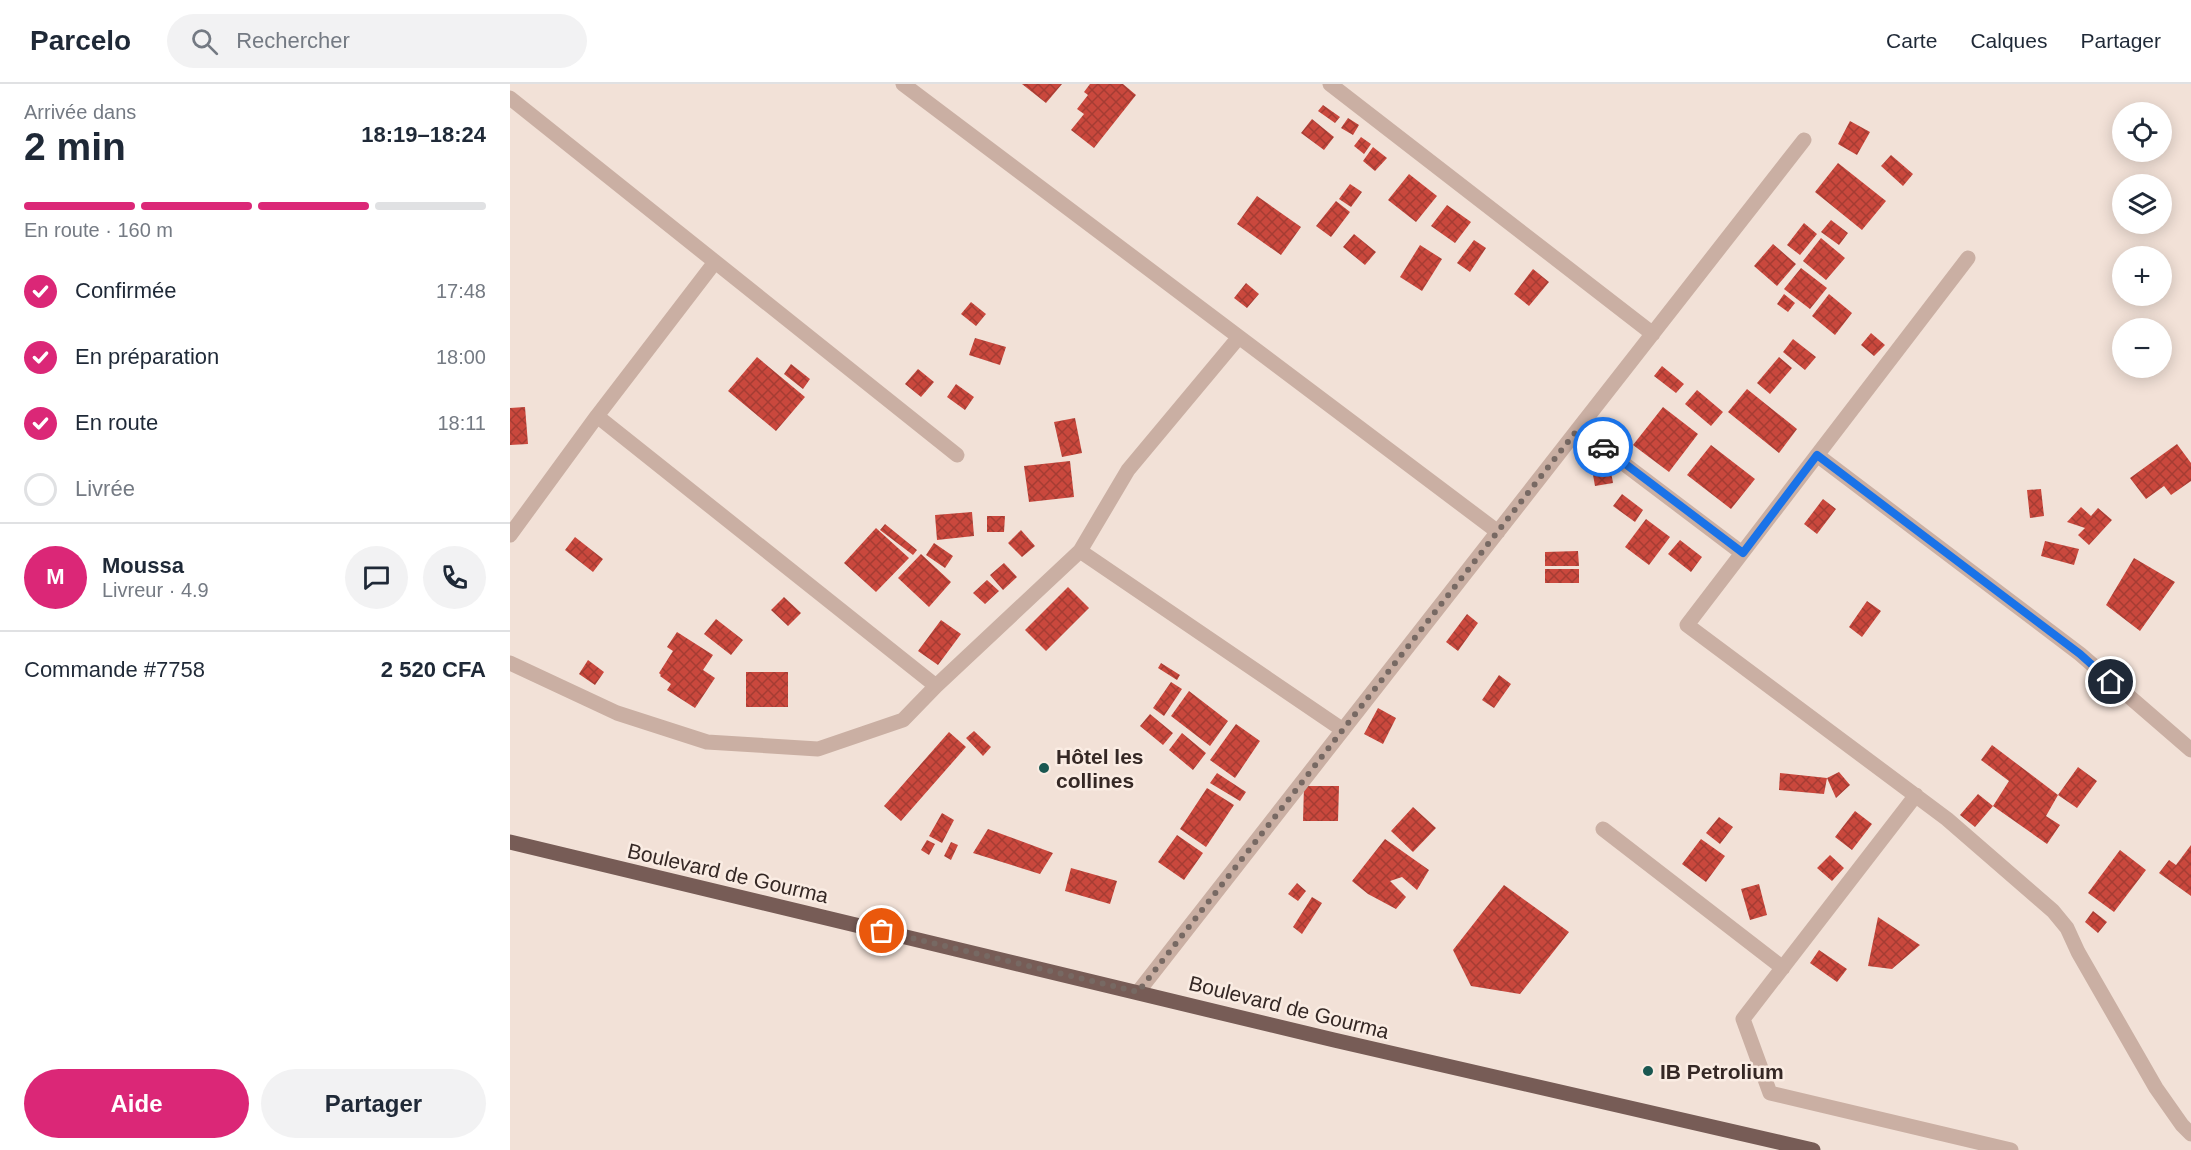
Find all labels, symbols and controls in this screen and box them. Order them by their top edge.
search box [167,14,587,68]
text: Parcelo [30,25,131,56]
icon: search [188,25,221,58]
text: Rechercher [236,28,350,53]
text: Carte [1886,29,1937,52]
text: Calques [1970,29,2047,52]
text: Partager [2080,29,2161,52]
text: Arrivée dans [24,101,136,123]
map controls [2112,102,2172,378]
button: locate [2112,102,2172,162]
text: 18:19–18:24 [361,122,486,147]
text: 2 min [24,125,126,168]
button: layers [2112,174,2172,234]
text: En route · 160 m [24,219,173,241]
button: + [2112,246,2172,306]
icon: check [24,275,57,308]
text: Confirmée [75,278,176,303]
text: 17:48 [436,280,486,302]
button: − [2112,318,2172,378]
icon: check [24,341,57,374]
text: En préparation [75,344,219,369]
text: 18:00 [436,346,486,368]
icon: check [24,407,57,440]
text: En route [75,410,158,435]
text: 18:11 [437,412,486,434]
courier [1573,417,1633,477]
icon: car [1587,431,1620,464]
text: Livrée [75,476,135,501]
button: chat [345,546,408,609]
button: phone [423,546,486,609]
text: Moussa [102,553,184,578]
text: M [46,564,65,589]
text: Livreur · 4.9 [102,579,209,601]
pin [2085,656,2136,707]
text: Commande #7758 [24,657,205,682]
text: 2 520 CFA [381,657,486,682]
icon: home [2094,665,2127,698]
place label: Hôtel les collines [1056,745,1144,792]
marker: Hôtel les collines [1037,761,1051,775]
street label: Boulevard de Gourma [625,839,831,907]
pin [856,905,907,956]
icon: bag [865,914,898,947]
street label: Boulevard de Gourma [1187,971,1392,1043]
place label: IB Petrolium [1660,1060,1784,1083]
marker: IB Petrolium [1641,1064,1655,1078]
button: Aide [24,1069,249,1138]
button: Partager [261,1069,486,1138]

